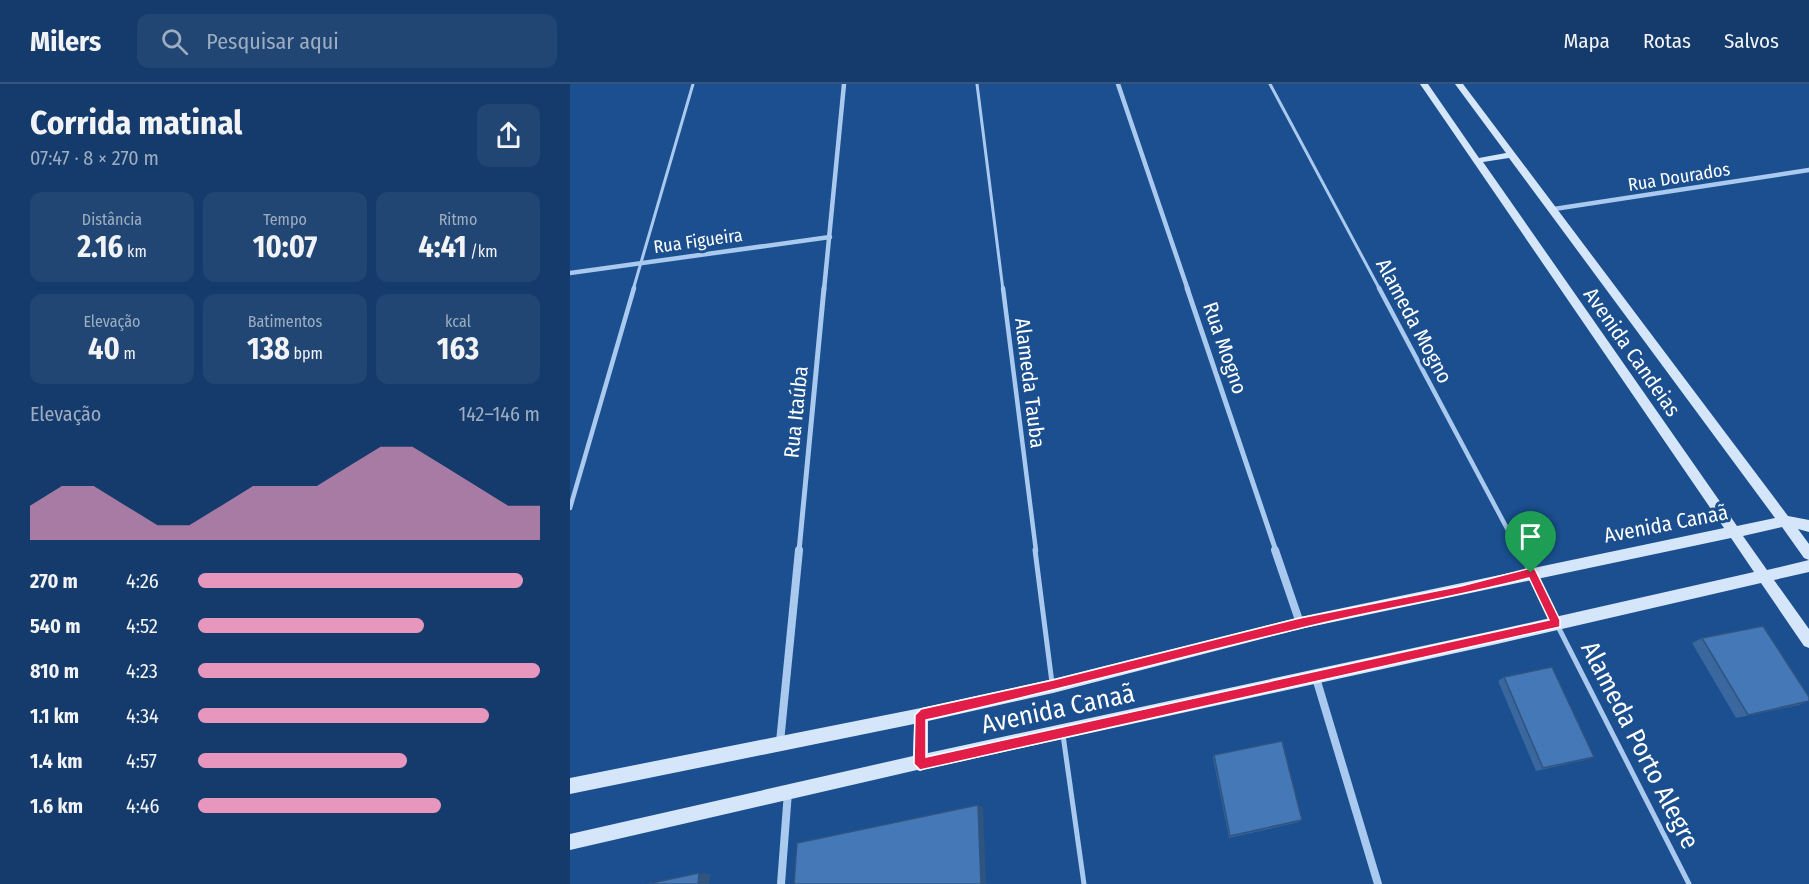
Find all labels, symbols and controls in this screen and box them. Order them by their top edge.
search box [137,14,557,68]
text: Milers [30,25,101,58]
icon: search [158,25,191,58]
text: Pesquisar aqui [206,28,339,55]
text: Mapa [1563,28,1610,54]
text: Rotas [1643,28,1691,54]
text: Salvos [1724,28,1779,54]
text: Corrida matinal [30,103,242,143]
button: share [477,104,540,167]
text: 07:47 · 8 × 270 m [30,146,159,170]
street label: Rua Dourados [1626,158,1732,196]
text: Distância [82,210,142,229]
text: Tempo [263,210,307,229]
text: Ritmo [439,210,477,229]
street label: Rua Figueira [652,224,744,258]
text: 2.16 [77,229,123,265]
text: 10:07 [253,229,317,265]
text: 4:41 [418,229,467,265]
text: km [123,242,147,261]
text: /km [467,242,498,261]
street label: Alameda Mogno [1370,254,1458,388]
street label: Avenida Candeias [1578,283,1686,421]
street label: Rua Mogno [1197,299,1253,397]
text: Elevação [83,312,141,331]
text: Batimentos [248,312,322,331]
text: kcal [445,312,471,331]
street label: Alameda Tauba [1009,316,1051,450]
text: 40 [88,331,120,367]
text: 138 [247,331,290,367]
text: 163 [437,331,479,367]
text: m [120,344,136,363]
text: bpm [290,344,323,363]
street label: Rua Itaúba [778,365,814,459]
text: Elevação [30,402,101,426]
text: 142–146 m [458,402,540,426]
street label: Avenida Canaã [1602,499,1730,549]
pin [1505,511,1556,573]
icon: arrive [1514,520,1547,553]
text: 270 m [30,569,78,593]
text: 4:26 [126,569,159,593]
text: 540 m [30,614,80,638]
text: 4:52 [126,614,158,638]
street label: Alameda Porto Alegre [1574,636,1706,854]
text: 810 m [30,659,79,683]
text: 4:23 [126,659,158,683]
street label: Avenida Canaã [979,678,1137,740]
text: 1.1 km [30,704,79,728]
text: 4:34 [126,704,159,728]
text: 1.4 km [30,749,82,773]
text: 4:57 [126,749,157,773]
text: 1.6 km [30,794,83,818]
text: 4:46 [126,794,159,818]

